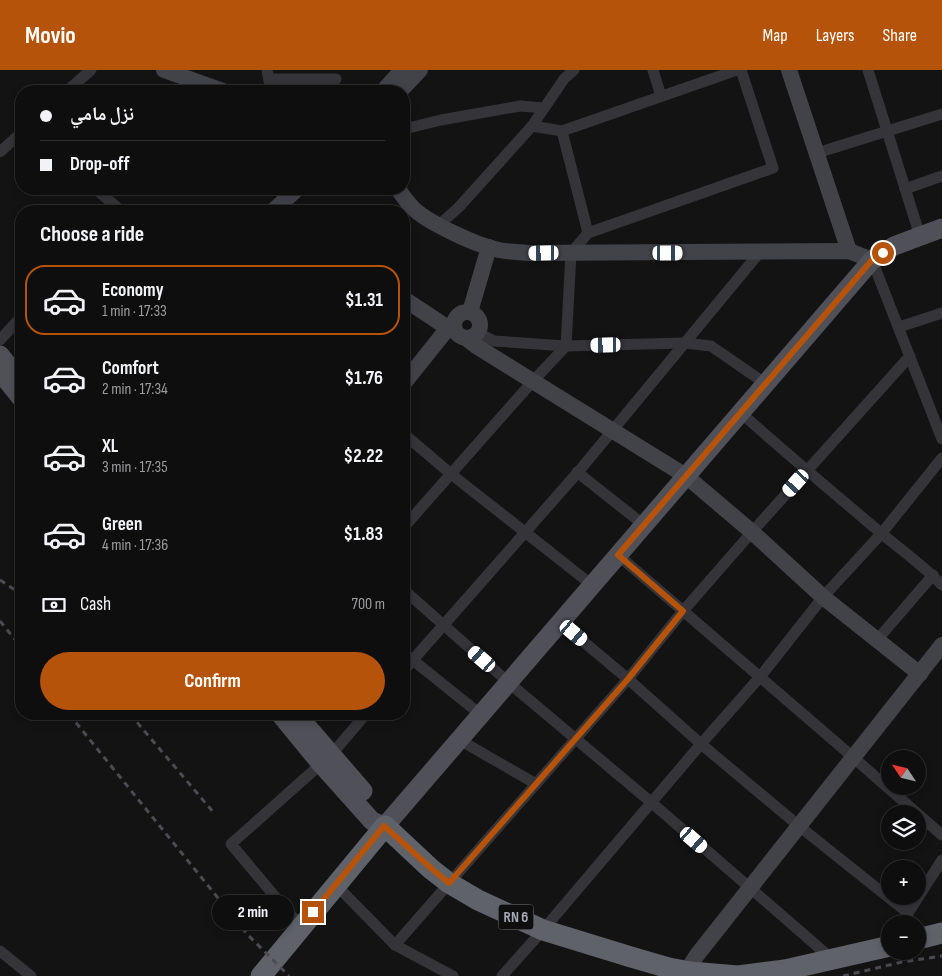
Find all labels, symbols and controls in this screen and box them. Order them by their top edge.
text: Movio [25,21,76,50]
text: Map [763,25,788,46]
text: Layers [816,25,855,46]
text: Share [883,25,917,46]
text: نزل مامي [70,103,134,126]
text: Drop-off [70,153,130,176]
text: Choose a ride [40,221,144,248]
route start [872,242,894,264]
car [528,245,559,261]
car [653,246,683,261]
icon: car [42,278,87,323]
text: Economy [102,279,164,302]
text: $1.31 [345,289,383,312]
text: 1 min · 17:33 [102,302,167,321]
car [590,337,621,353]
icon: car [42,356,87,401]
text: Comfort [102,357,159,380]
text: $1.76 [345,367,383,390]
text: 2 min · 17:34 [102,380,168,399]
icon: car [42,434,87,479]
text: XL [102,435,118,458]
text: $2.22 [344,445,383,468]
text: 3 min · 17:35 [102,458,168,477]
car [780,467,811,499]
icon: car [42,512,87,557]
text: Green [102,513,142,536]
text: $1.83 [344,523,383,546]
text: 4 min · 17:36 [102,536,168,555]
icon: cash [40,591,68,619]
text: Cash [80,593,111,616]
text: 700 m [352,595,385,614]
car [557,618,590,648]
car [465,643,498,675]
button: Confirm [40,652,385,710]
north arrow [881,750,926,795]
map controls [881,750,926,960]
button: layers [881,805,926,850]
car [677,824,710,856]
button: + [881,860,926,905]
callout: 2 min [213,894,296,930]
route end [302,901,324,923]
text: 2 min [238,903,268,922]
road number: RN 6 [498,904,534,930]
button: − [881,915,926,960]

